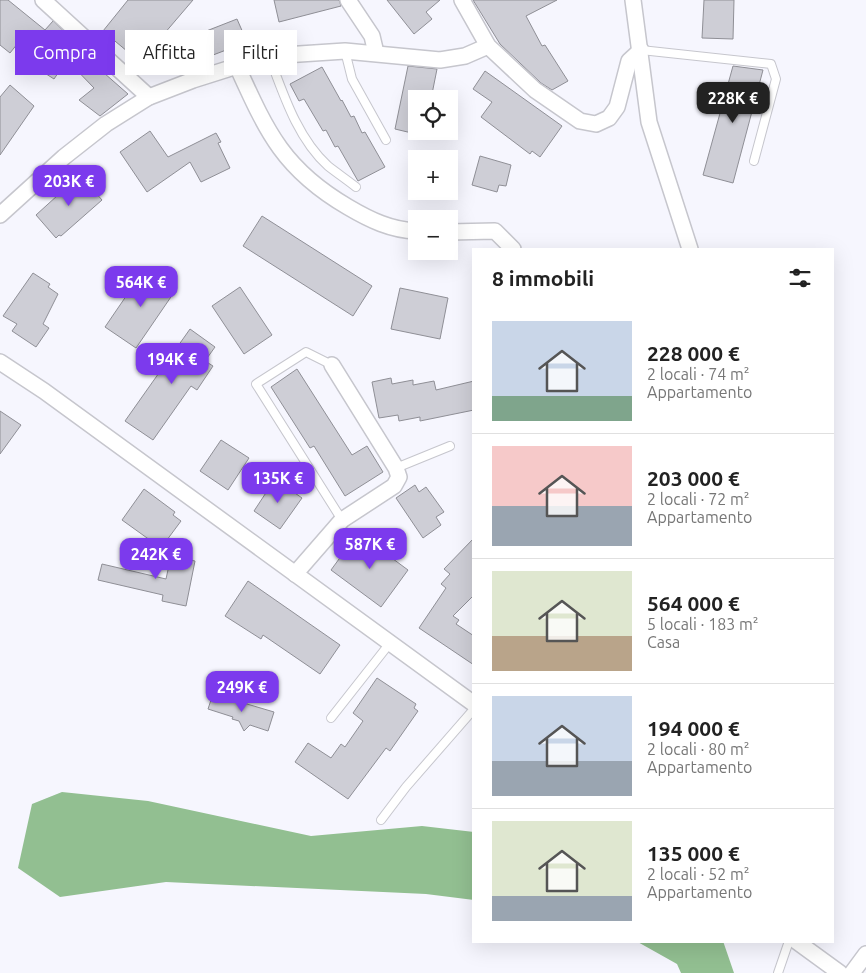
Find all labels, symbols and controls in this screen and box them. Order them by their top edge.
chip: Compra [15,30,115,75]
chip: Affitta [125,30,214,75]
chip: Filtri [224,30,297,75]
pin: 228K € [692,82,774,124]
text: 228K € [708,89,758,107]
map controls [408,90,458,260]
button: locate [408,90,458,140]
button: + [408,150,458,200]
pin: 203K € [28,164,110,207]
text: 203K € [44,172,94,190]
button: − [408,210,458,260]
icon: filters [786,264,814,292]
pin: 564K € [100,266,182,308]
text: 8 immobili [492,266,594,290]
text: 564K € [116,273,166,291]
icon: home [532,341,592,401]
text: 228 000 € [647,341,740,365]
pin: 194K € [131,342,213,385]
text: 194K € [147,350,197,368]
text: 2 locali · 74 m² [647,365,749,383]
text: Appartamento [647,383,752,401]
pin: 135K € [237,462,319,504]
icon: home [532,466,592,526]
text: 203 000 € [647,466,740,490]
text: 135K € [253,469,303,487]
text: 2 locali · 72 m² [647,490,749,508]
text: Appartamento [647,508,752,526]
pin: 587K € [329,528,411,570]
text: 587K € [345,535,395,553]
pin: 242K € [115,538,197,580]
text: 242K € [131,545,181,563]
icon: home [532,591,592,651]
text: 564 000 € [647,591,740,615]
text: 5 locali · 183 m² [647,615,759,633]
text: Casa [647,633,680,651]
pin: 249K € [201,670,283,713]
text: 249K € [217,678,267,696]
icon: home [532,716,592,776]
text: 194 000 € [647,716,740,740]
text: 2 locali · 80 m² [647,740,749,758]
text: Appartamento [647,758,752,776]
icon: home [532,841,592,901]
text: 135 000 € [647,841,740,865]
text: 2 locali · 52 m² [647,865,749,883]
text: Appartamento [647,883,752,901]

